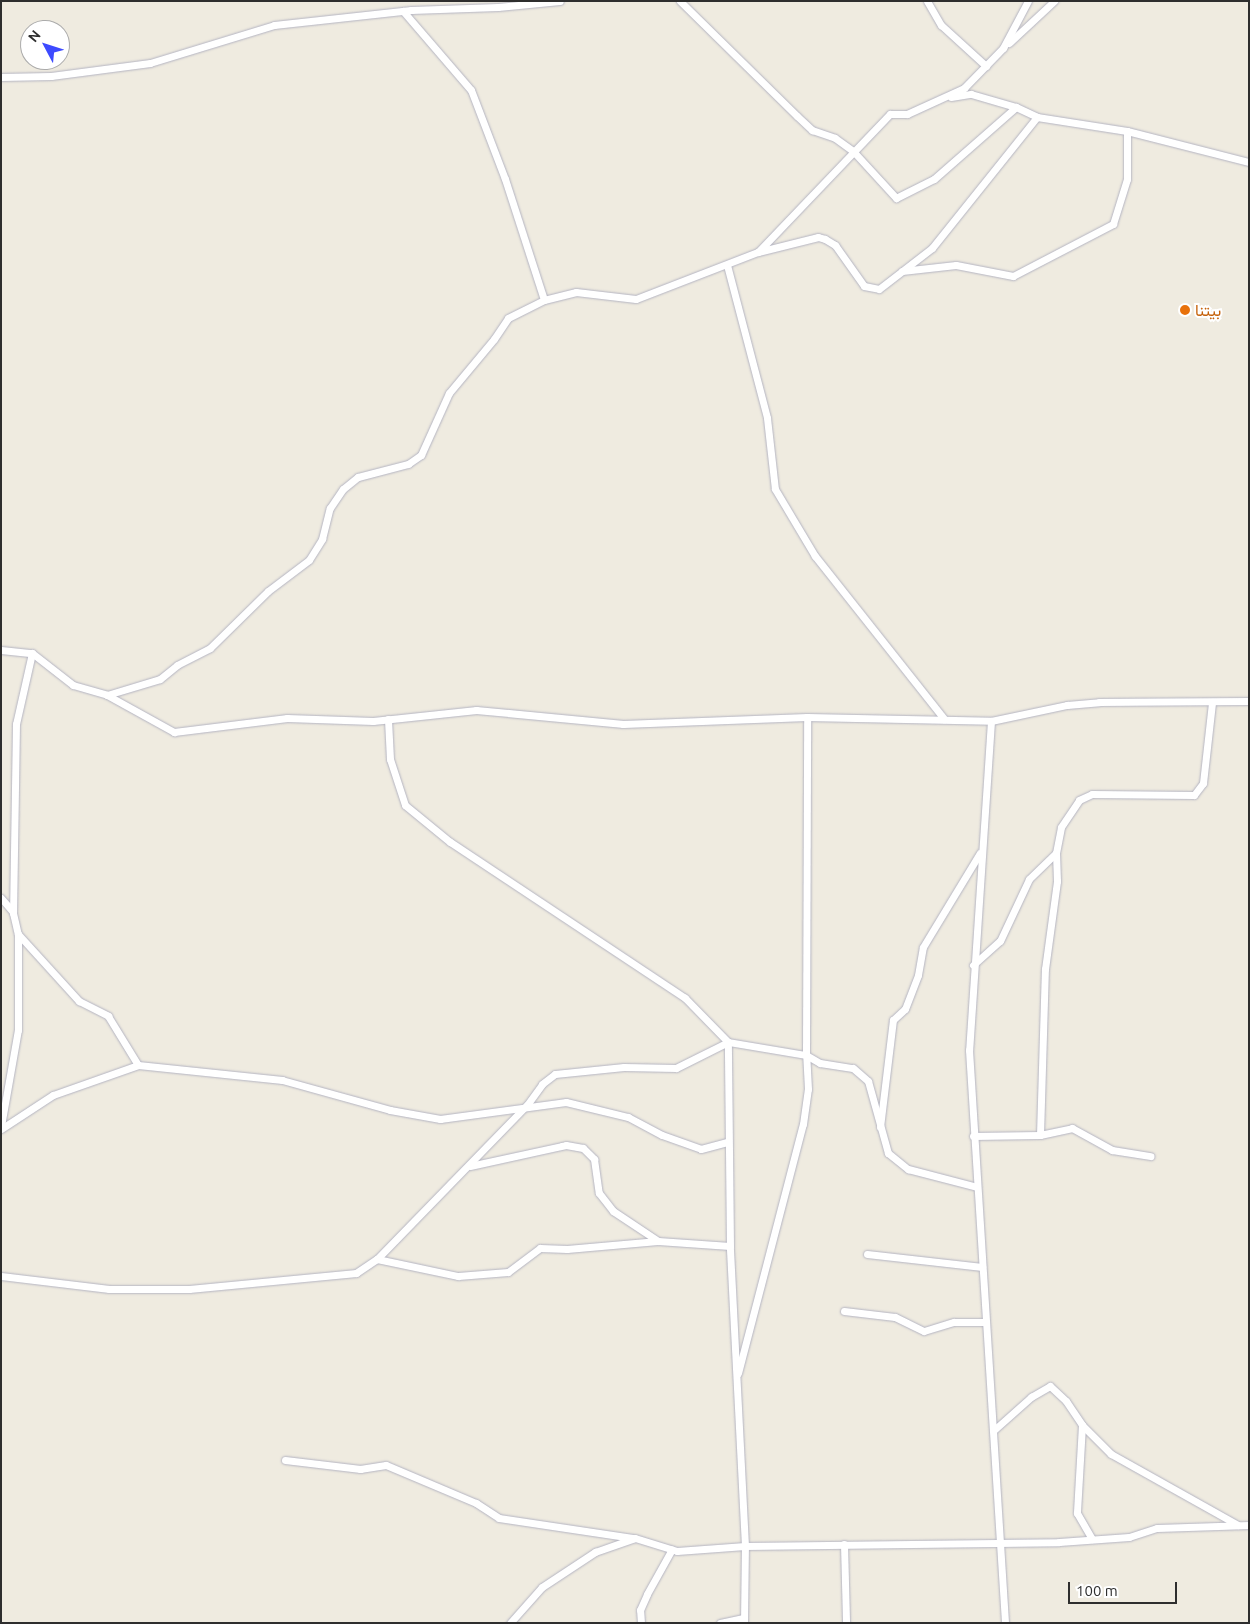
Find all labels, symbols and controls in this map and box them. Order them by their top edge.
north arrow [20,20,70,70]
text: N [25,27,44,45]
place label: بيتنا [1195,300,1221,320]
marker: بيتنا [1179,304,1191,316]
scale bar [1070,1572,1179,1604]
text: 100 m [1076,1582,1118,1599]

